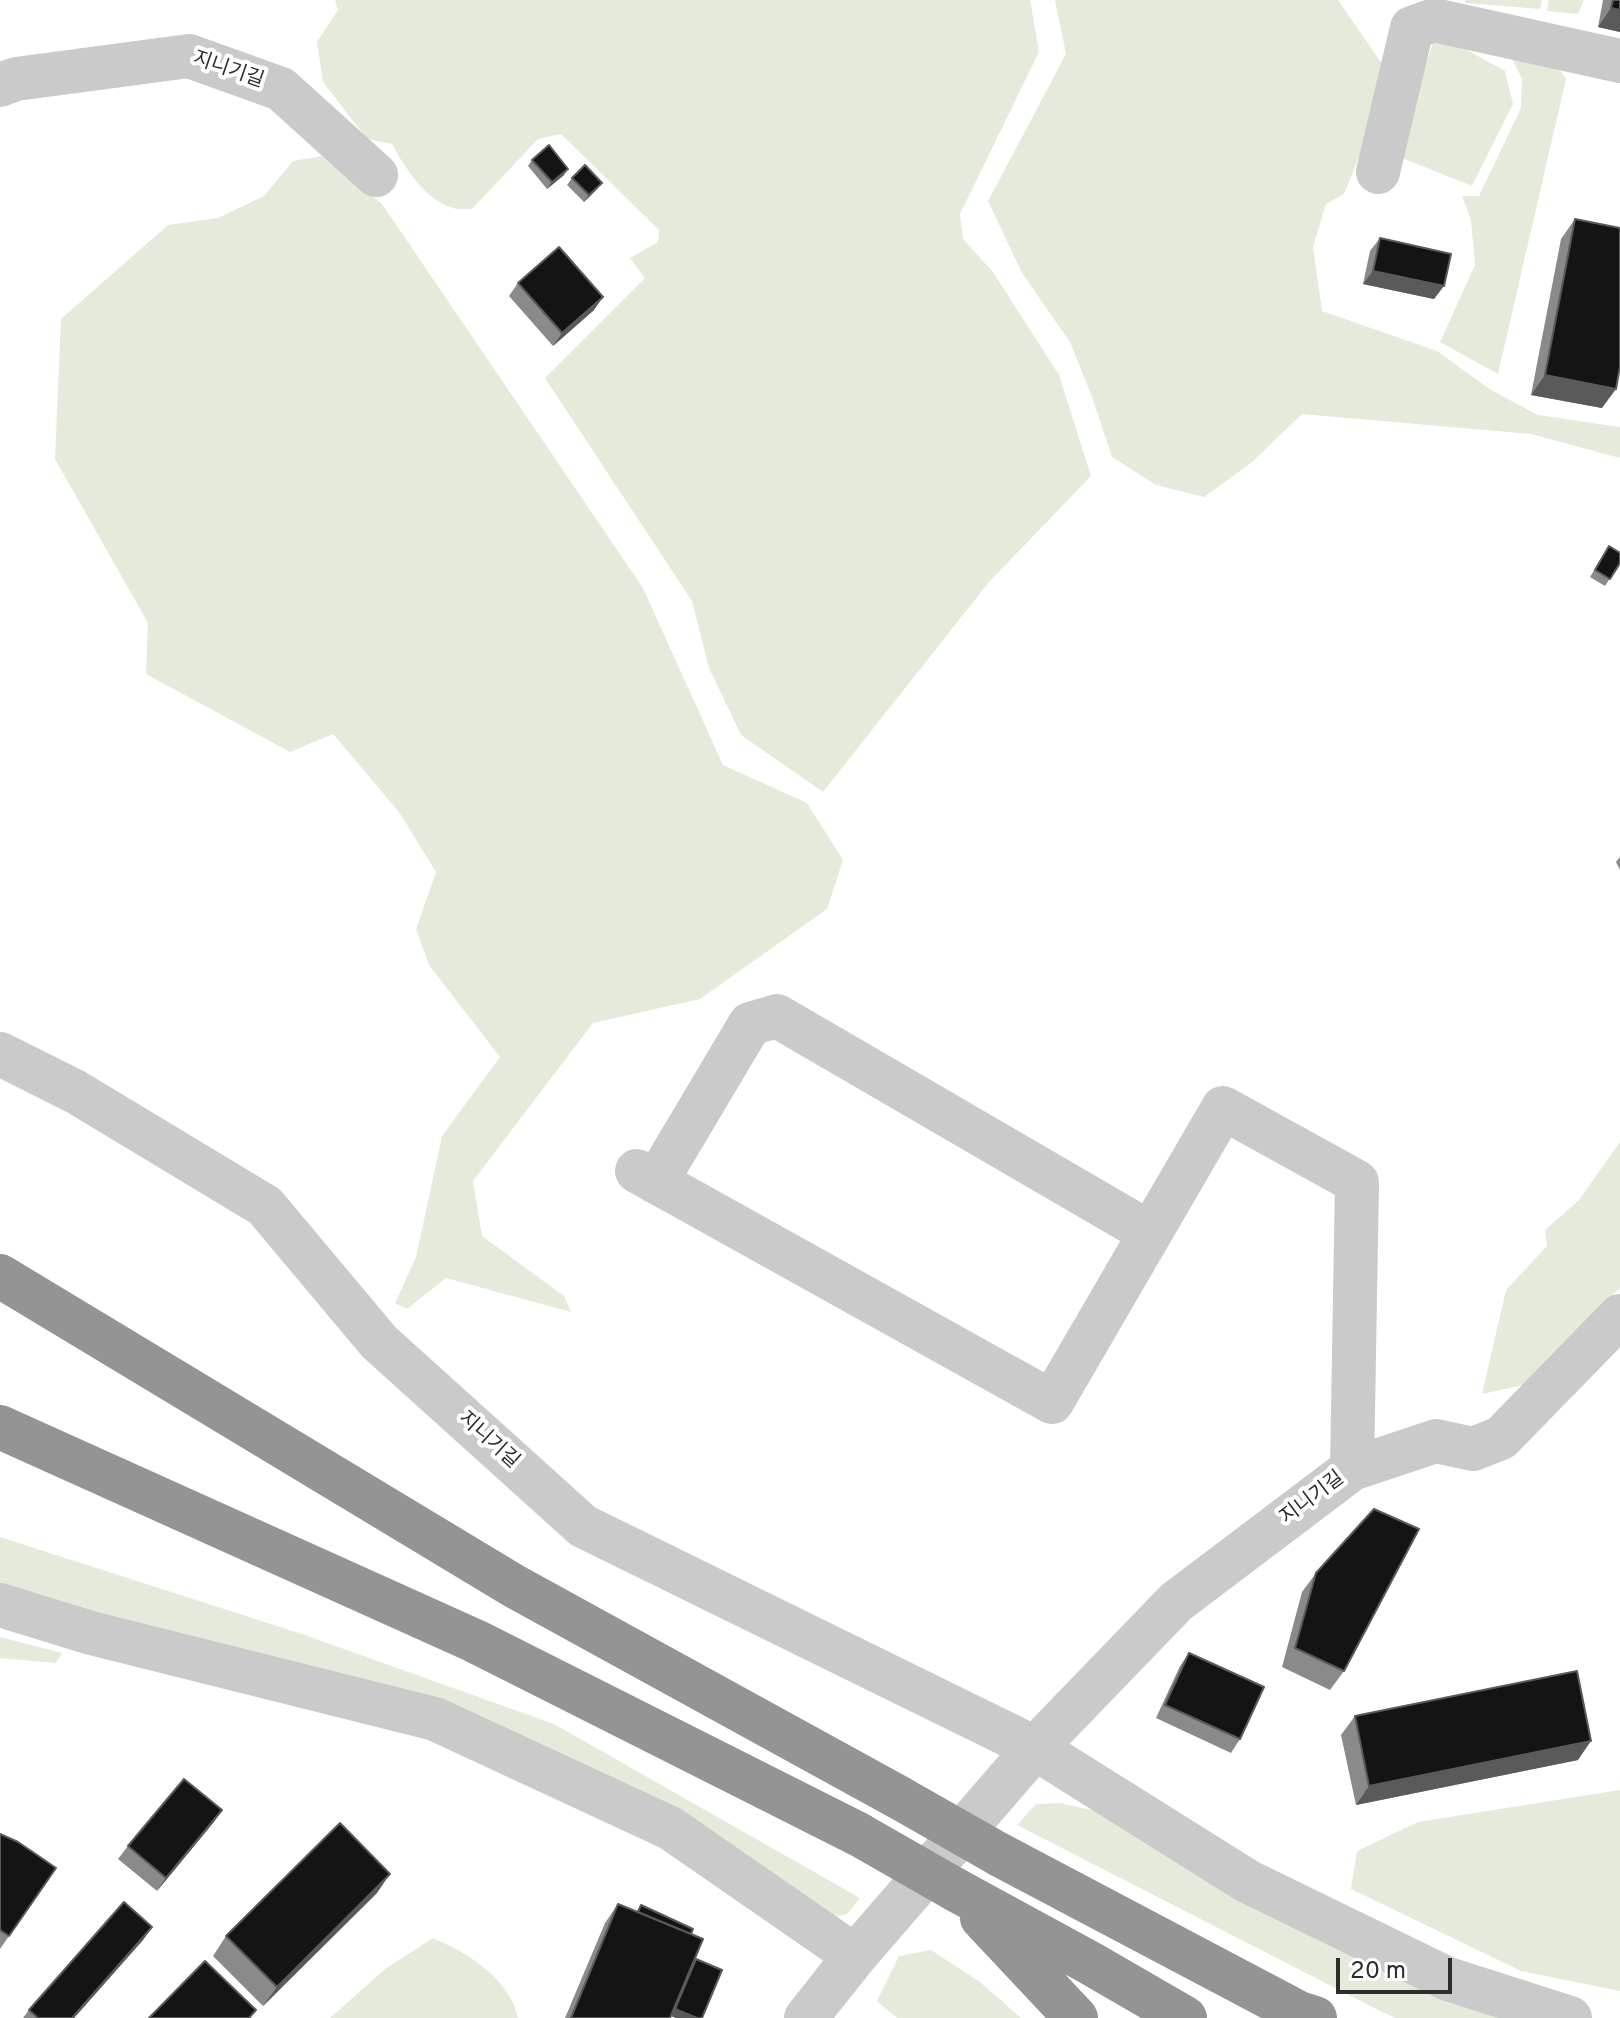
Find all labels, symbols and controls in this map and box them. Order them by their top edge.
street label: 지니기길 [189,48,267,94]
street label: 지니기길 [453,1407,523,1475]
street label: 지니기길 [1276,1467,1350,1531]
scale bar [1340,1942,1456,1992]
text: 20 m [1350,1957,1406,1987]

